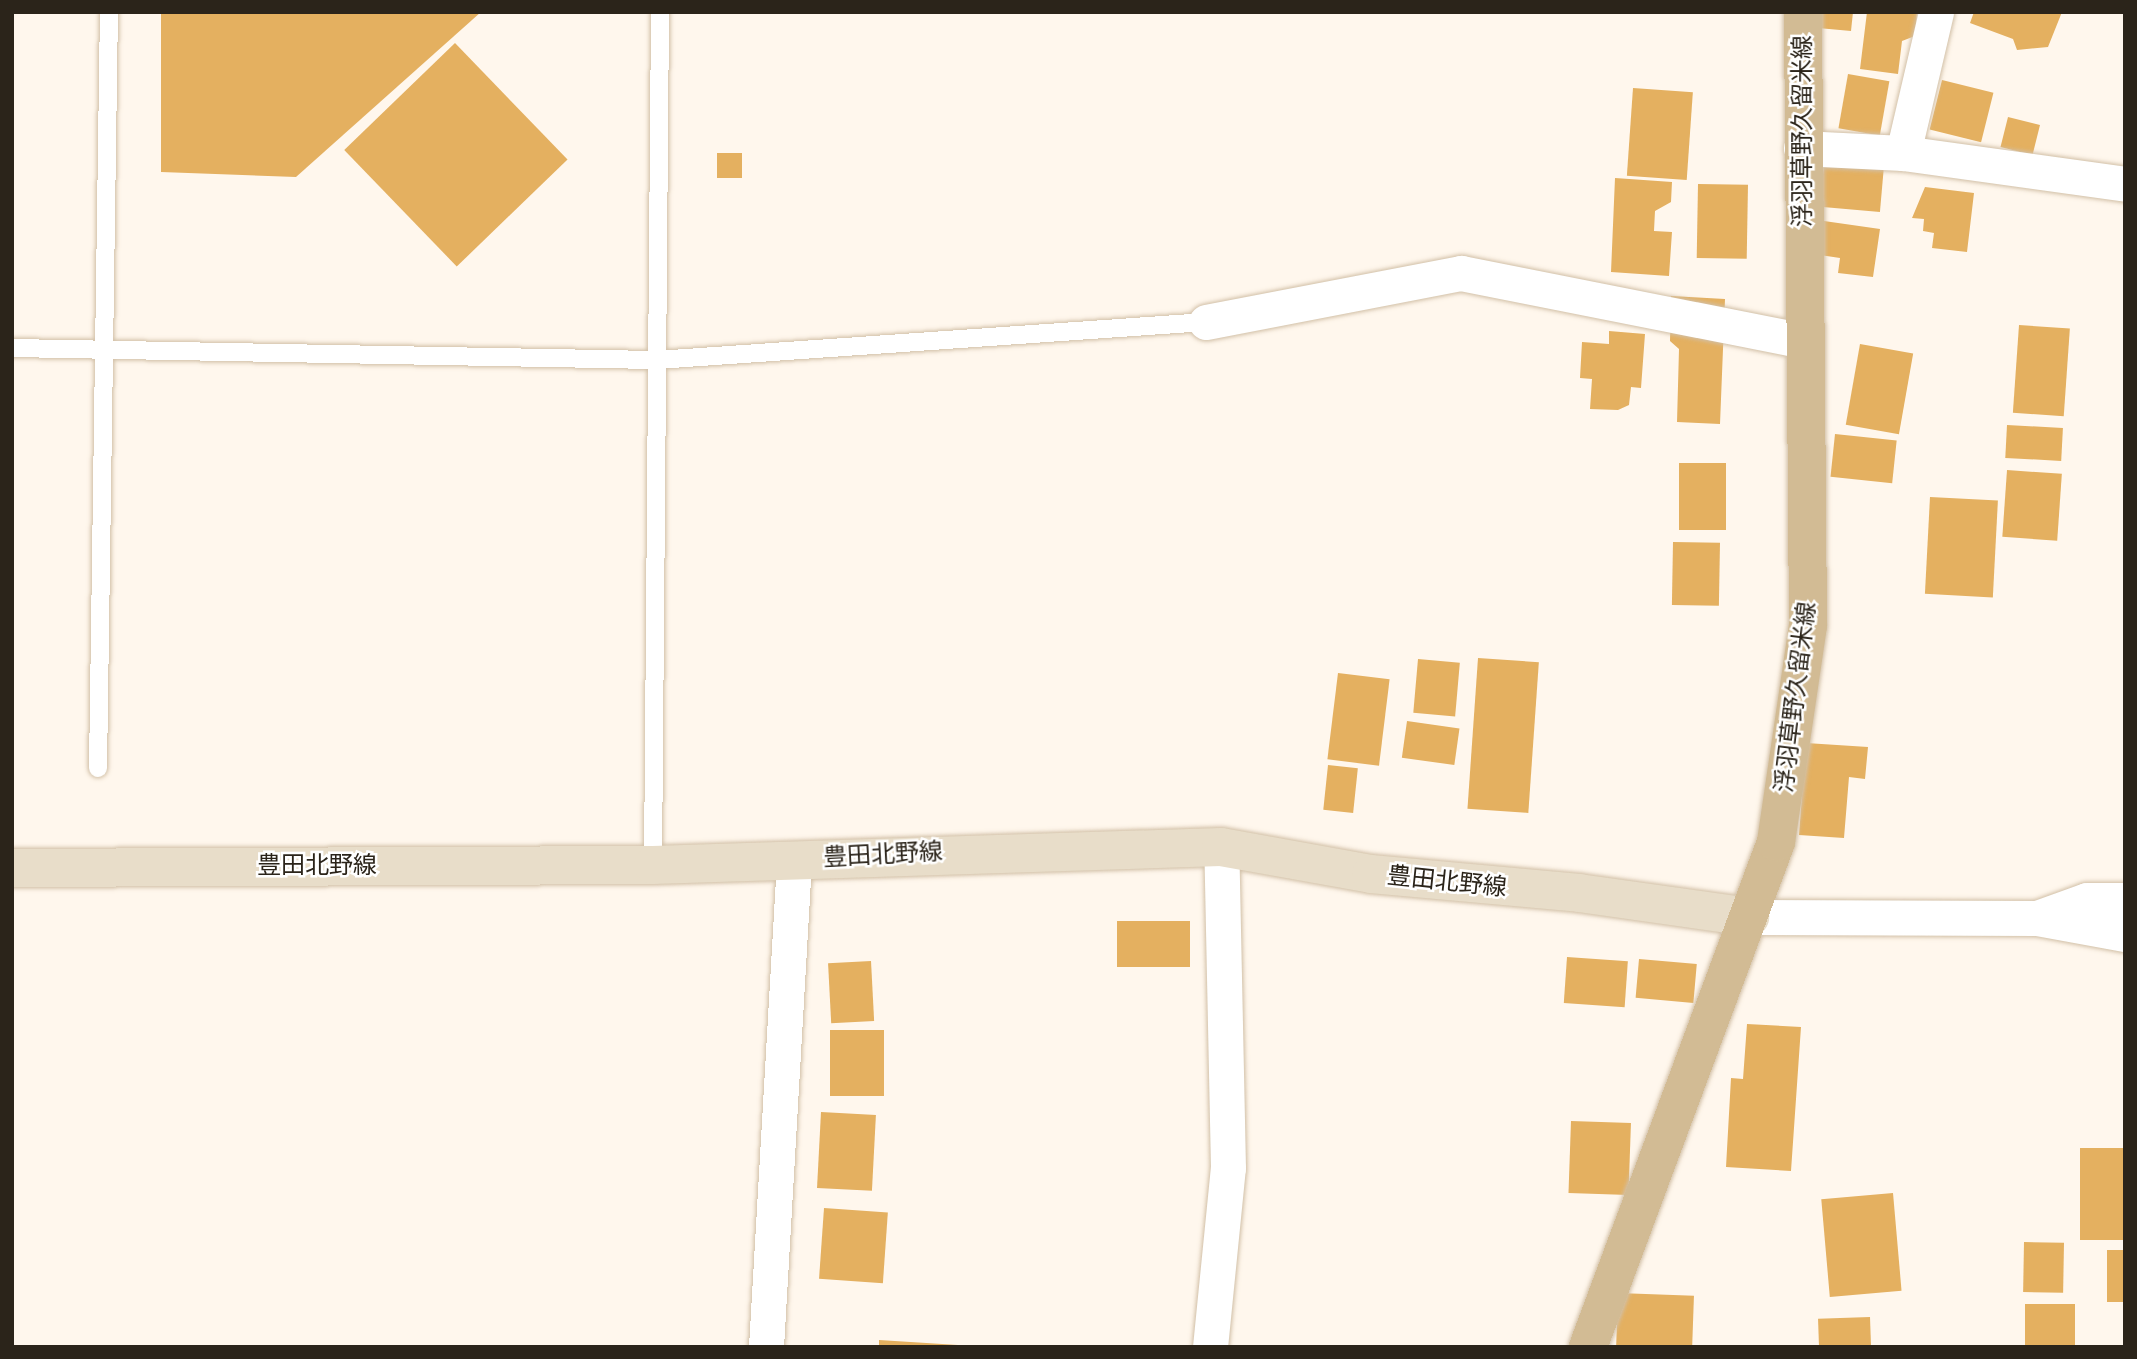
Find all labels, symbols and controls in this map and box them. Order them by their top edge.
street label: 浮羽草野久留米線 [1789,35,1817,227]
street label: 浮羽草野久留米線 [1770,600,1822,794]
street label: 豊田北野線 [822,837,944,873]
street label: 豊田北野線 [257,852,377,880]
street label: 豊田北野線 [1386,861,1508,903]

